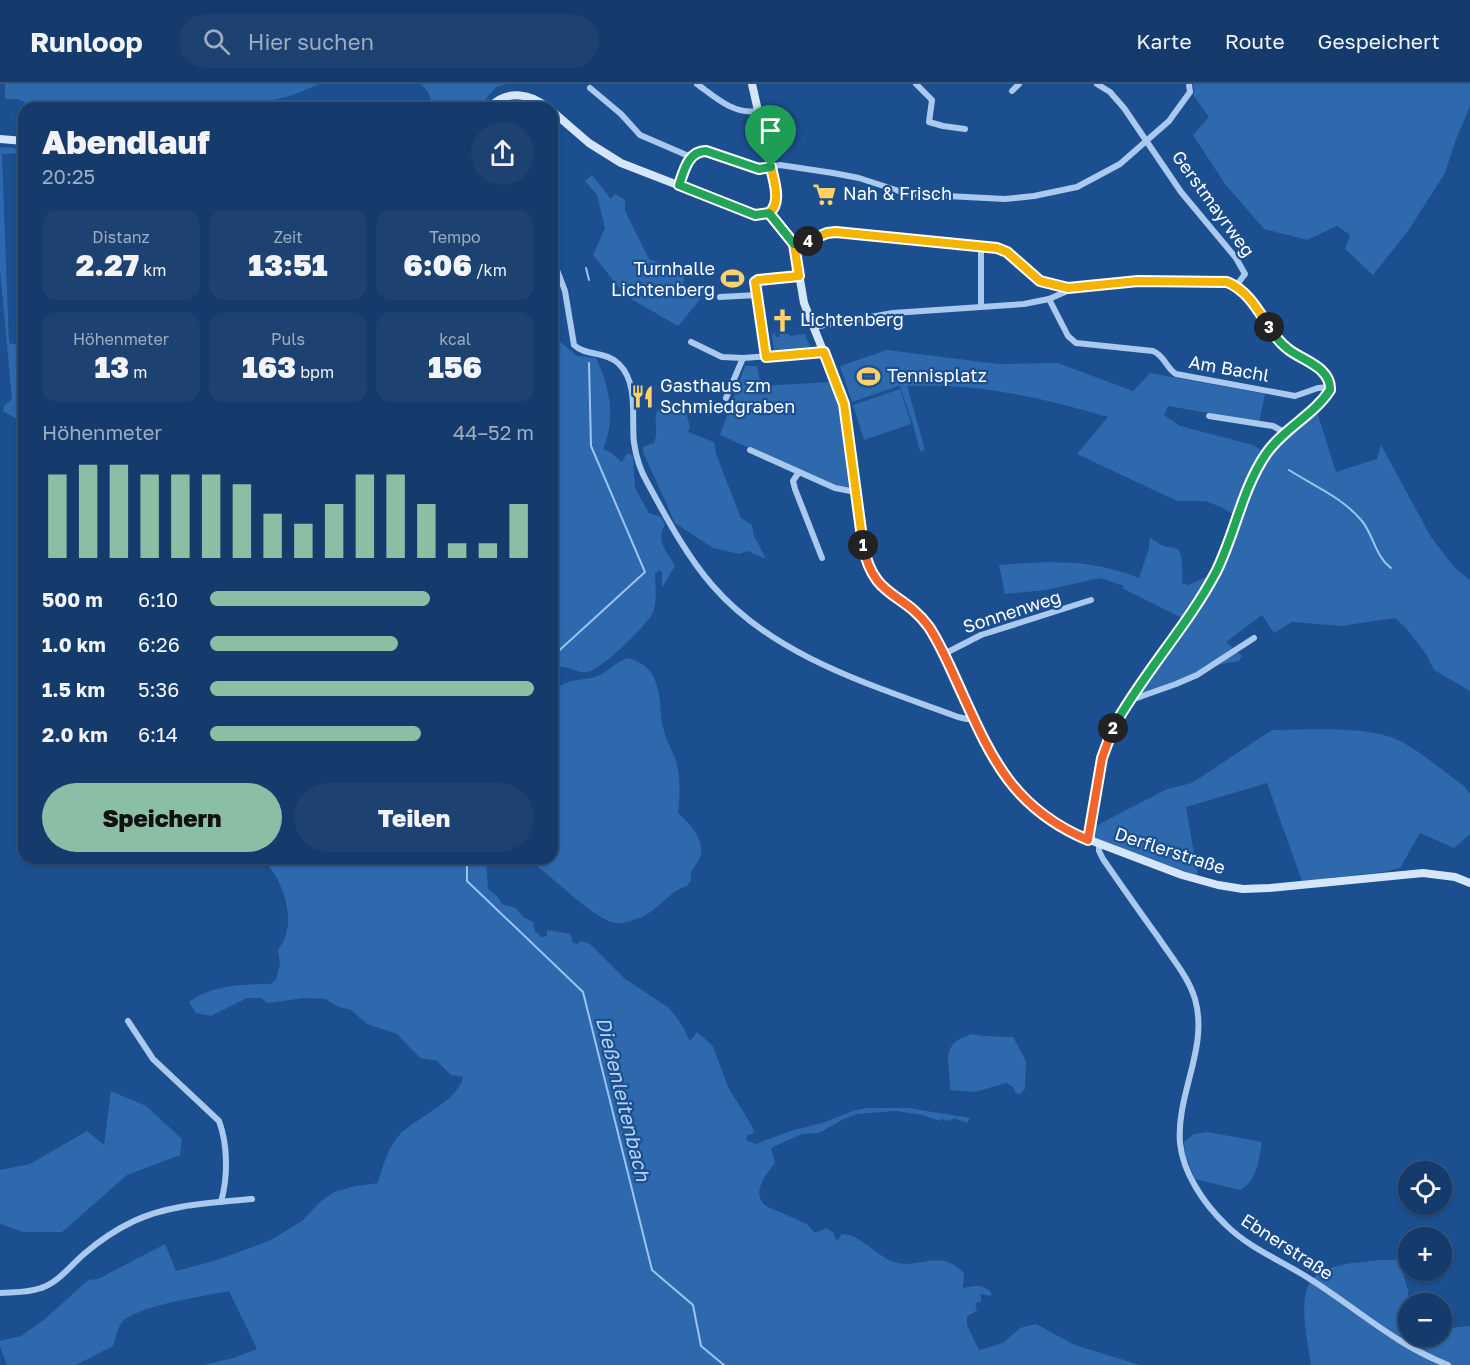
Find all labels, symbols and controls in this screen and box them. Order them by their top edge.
search box [179,14,599,68]
text: Runloop [30,25,143,58]
icon: search [200,25,233,58]
text: Hier suchen [248,28,374,55]
text: Karte [1136,28,1192,54]
text: Route [1225,28,1285,54]
text: Gespeichert [1318,28,1440,54]
pin [745,105,796,167]
icon: arrive [754,114,787,147]
text: Abendlauf [42,122,210,161]
button: share [471,122,534,185]
street label: Gerstmayrweg [1168,146,1260,261]
text: 20:25 [42,164,95,188]
supermarket icon: Nah & Frisch [812,181,838,207]
place label: Nah & Frisch [843,182,952,204]
pin: 4 [793,226,823,256]
text: Distanz [92,227,150,247]
text: Zeit [273,227,303,247]
text: Tempo [429,227,481,247]
text: 4 [803,231,813,251]
text: 2.27 [76,247,139,283]
text: 13:51 [248,247,328,283]
text: 6:06 [403,247,472,283]
place label: Turnhalle Lichtenberg [611,257,715,300]
text: km [139,260,166,280]
text: /km [472,260,507,280]
sports icon: Turnhalle Lichtenberg [720,266,746,292]
church icon: Lichtenberg [769,307,795,333]
place label: Lichtenberg [800,308,904,330]
pin: 3 [1254,312,1284,342]
text: 3 [1264,317,1274,337]
text: Höhenmeter [73,329,169,349]
text: Puls [271,329,305,349]
text: kcal [439,329,471,349]
text: 13 [95,349,129,385]
text: 163 [242,349,296,385]
text: 156 [428,349,482,385]
street label: Am Bachl [1187,350,1271,386]
text: m [129,362,147,382]
text: bpm [296,362,334,382]
sports icon: Tennisplatz [856,363,882,389]
place label: Tennisplatz [887,364,987,386]
place label: Gasthaus zm Schmiedgraben [660,374,795,417]
restaurant icon: Gasthaus zm Schmiedgraben [629,383,655,409]
text: Höhenmeter [42,420,162,444]
text: 44–52 m [453,420,534,444]
pin: 1 [848,530,878,560]
text: 1 [859,535,867,555]
street label: Sonnenweg [960,585,1063,637]
text: 500 m [42,587,103,611]
text: 6:10 [138,587,178,611]
text: 1.0 km [42,632,106,656]
text: 6:26 [138,632,180,656]
text: 1.5 km [42,677,105,701]
text: 5:36 [138,677,179,701]
pin: 2 [1098,713,1128,743]
text: 2 [1108,718,1118,738]
text: 2.0 km [42,722,108,746]
text: 6:14 [138,722,178,746]
button: Speichern [42,783,282,852]
button: Teilen [294,783,534,852]
street label: Derflerstraße [1112,822,1228,878]
water label: Dießenleitenbach [592,1014,656,1184]
map controls [1398,1161,1452,1347]
button: locate [1398,1161,1452,1215]
street label: Ebnerstraße [1237,1208,1338,1284]
button: + [1398,1227,1452,1281]
button: − [1398,1293,1452,1347]

